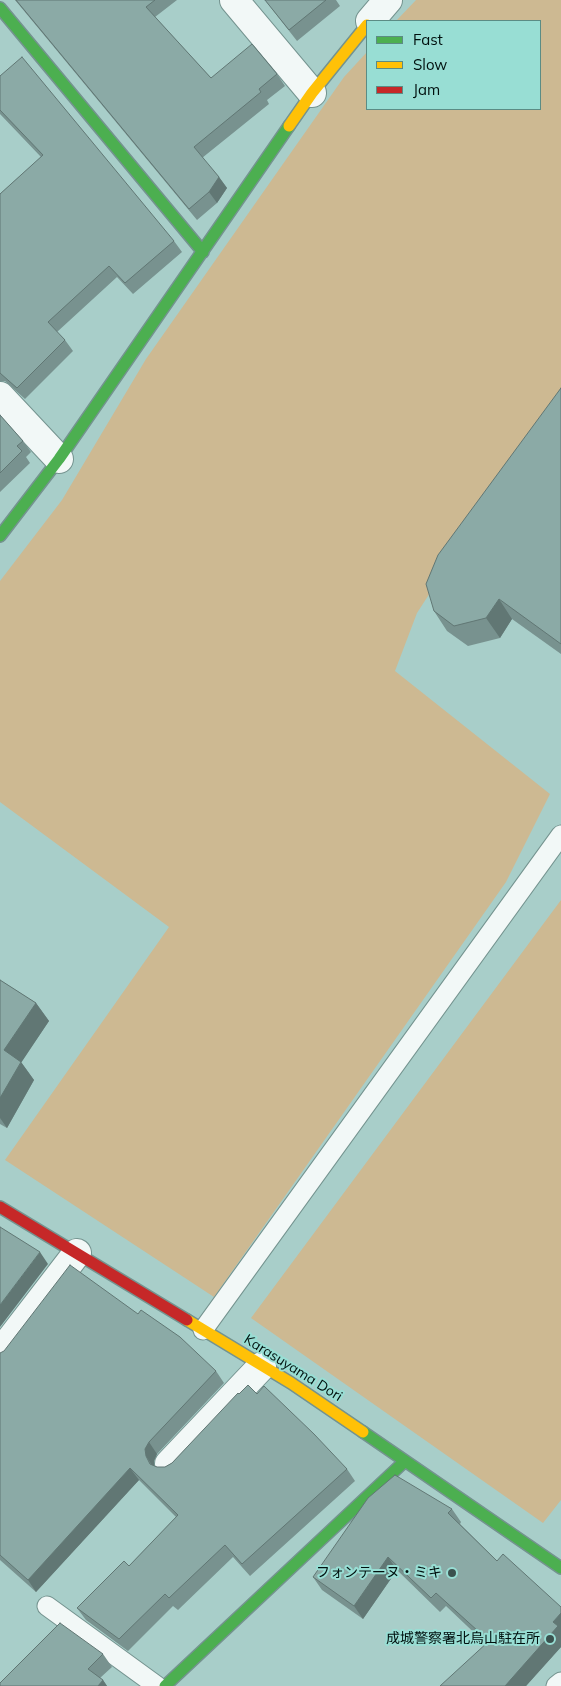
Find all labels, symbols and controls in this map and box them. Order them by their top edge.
legend [366,20,541,110]
text: Fast [413,30,443,49]
text: Slow [413,55,447,74]
text: Jam [413,80,440,99]
street label: Karasuyama Dori [241,1331,345,1405]
place label: フォンテーヌ・ミキ [316,1565,442,1581]
marker: フォンテーヌ・ミキ [446,1567,458,1579]
place label: 成城警察署北烏山駐在所 [386,1631,540,1647]
marker: 成城警察署北烏山駐在所 [544,1633,556,1645]

